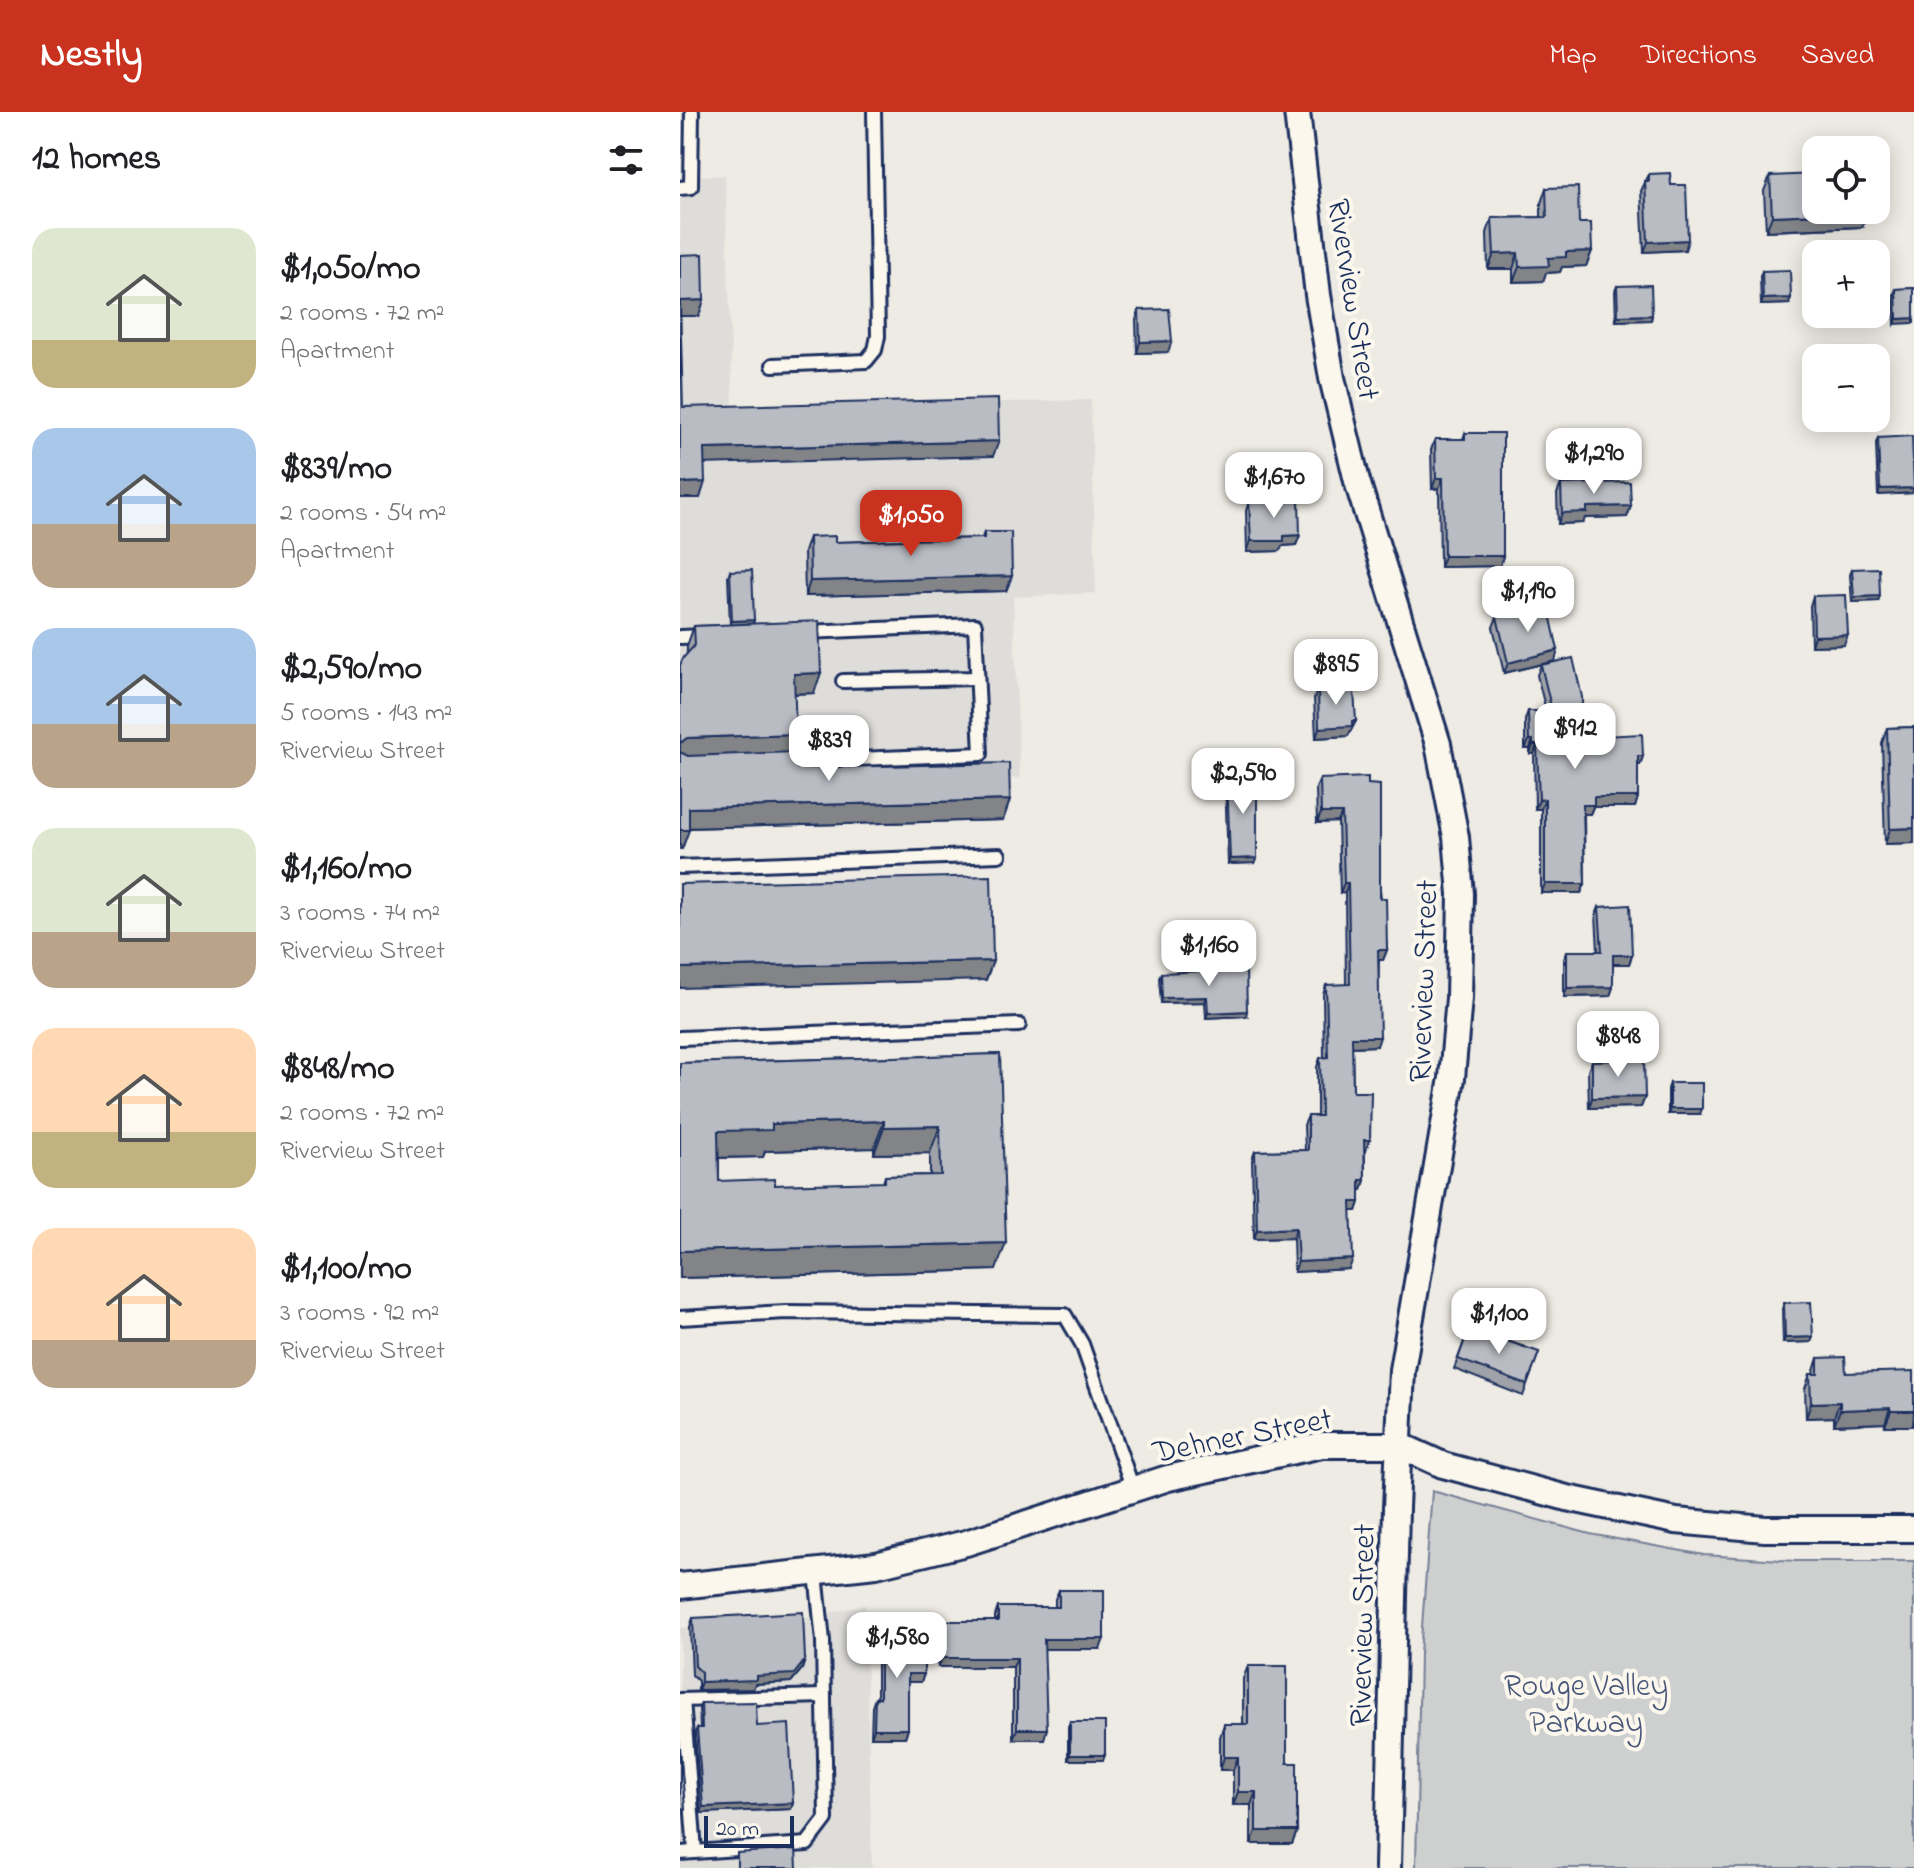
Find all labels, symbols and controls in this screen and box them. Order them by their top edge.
text: Nestly [40,28,142,84]
text: Map [1549,36,1597,77]
text: Directions [1641,36,1757,77]
text: Saved [1801,36,1874,77]
text: 12 homes [32,135,161,185]
map controls [1802,136,1890,432]
button: locate [1802,136,1890,224]
icon: filters [604,138,648,182]
street label: Riverview Street [1312,196,1391,404]
button: + [1802,240,1890,328]
text: $1,050/mo [280,245,421,295]
icon: home [96,260,192,356]
text: 2 rooms · 72 m² [280,295,445,333]
text: Apartment [280,333,394,371]
button: − [1802,344,1890,432]
pin: $1,290 [1529,428,1659,496]
text: $1,290 [1564,435,1624,473]
text: $839/mo [280,445,392,495]
pin: $1,670 [1209,452,1339,520]
text: $1,670 [1243,459,1305,497]
icon: home [96,460,192,556]
pin: $1,050 [846,490,976,558]
text: 2 rooms · 54 m² [280,495,446,533]
text: $1,050 [878,497,944,535]
text: Apartment [280,533,394,571]
pin: $1,190 [1463,566,1593,634]
text: $1,190 [1500,573,1556,611]
pin: $895 [1289,639,1383,707]
text: $2,590/mo [280,645,422,695]
text: $895 [1312,646,1360,684]
icon: home [96,660,192,756]
text: 5 rooms · 143 m² [280,695,453,733]
pin: $912 [1528,703,1622,771]
text: $912 [1553,710,1597,748]
pin: $839 [782,715,876,783]
text: $839 [807,722,851,760]
text: Riverview Street [280,733,445,771]
pin: $2,590 [1178,748,1308,816]
text: $2,590 [1209,755,1277,793]
text: $1,160/mo [280,845,412,895]
icon: home [96,860,192,956]
street label: Riverview Street [1398,879,1453,1083]
text: 3 rooms · 74 m² [280,895,440,933]
pin: $1,160 [1144,920,1274,988]
text: $1,160 [1179,927,1239,965]
text: Riverview Street [280,933,445,971]
pin: $848 [1571,1011,1665,1079]
text: $848 [1595,1018,1641,1056]
text: $848/mo [280,1045,395,1095]
icon: home [96,1060,192,1156]
text: 2 rooms · 72 m² [280,1095,445,1133]
text: Riverview Street [280,1133,445,1171]
text: $1,100/mo [280,1245,412,1295]
icon: home [96,1260,192,1356]
pin: $1,100 [1434,1288,1564,1356]
text: 3 rooms · 92 m² [280,1295,439,1333]
text: $1,100 [1469,1295,1529,1333]
text: Riverview Street [280,1333,445,1371]
street label: Dehner Street [1148,1397,1337,1478]
street label: Riverview Street [1339,1523,1390,1727]
pin: $1,580 [832,1612,962,1680]
text: $1,580 [865,1619,929,1657]
park label: Rouge Valley Parkway [1504,1664,1668,1748]
scale bar [704,1812,794,1848]
text: 20 m [716,1814,759,1846]

